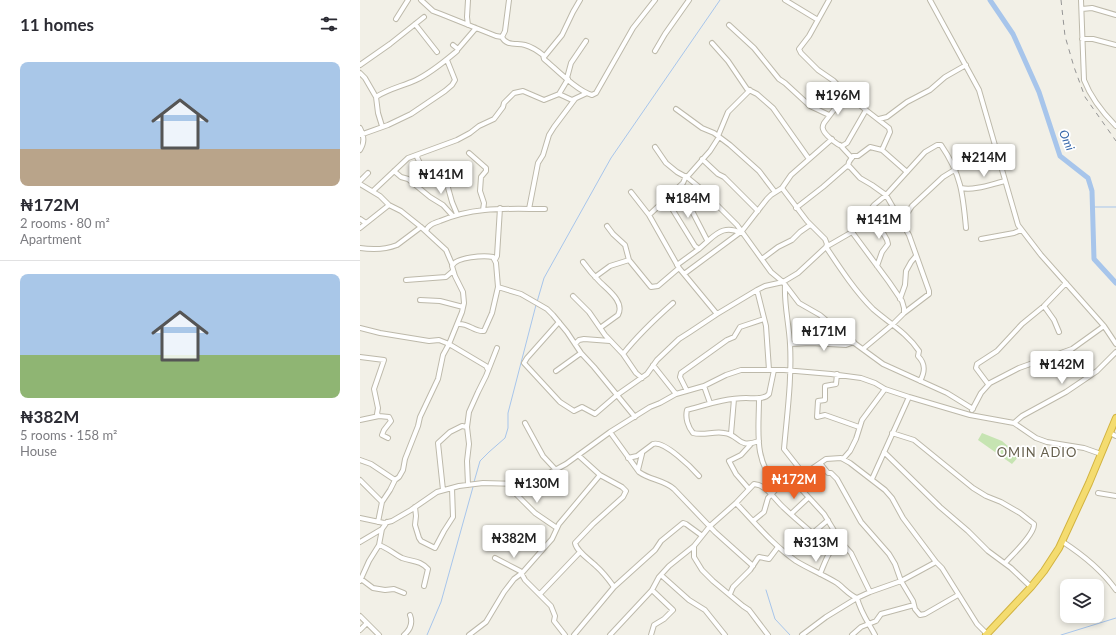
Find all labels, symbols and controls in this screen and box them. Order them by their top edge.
icon: filters [318,13,340,35]
text: 11 homes [20,14,94,35]
pin: ₦196M [810,82,866,116]
text: ₦196M [815,87,861,103]
icon: home [144,88,216,160]
water label: Omi [1056,127,1078,153]
pin: ₦214M [956,144,1012,178]
text: ₦214M [961,149,1007,165]
pin: ₦141M [413,161,469,195]
text: ₦141M [418,166,464,182]
pin: ₦184M [660,185,716,219]
text: ₦184M [665,190,711,206]
text: ₦172M [20,194,79,215]
pin: ₦141M [851,206,907,240]
text: ₦141M [856,211,902,227]
text: 2 rooms · 80 m² [20,215,110,231]
text: Apartment [20,231,81,247]
icon: home [144,300,216,372]
pin: ₦171M [796,318,852,352]
text: ₦171M [801,323,847,339]
pin: ₦142M [1034,351,1090,385]
text: ₦142M [1039,356,1085,372]
text: ₦382M [20,406,79,427]
text: 5 rooms · 158 m² [20,427,117,443]
text: House [20,443,57,459]
district label: OMIN ADIO [997,444,1077,460]
pin: ₦172M [766,466,822,500]
pin: ₦130M [509,470,565,504]
text: ₦172M [771,471,817,487]
text: ₦130M [514,475,560,491]
pin: ₦382M [486,525,542,559]
pin: ₦313M [788,529,844,563]
text: ₦382M [491,530,537,546]
text: ₦313M [793,534,839,550]
map controls [1060,579,1104,623]
button: layers [1060,579,1104,623]

